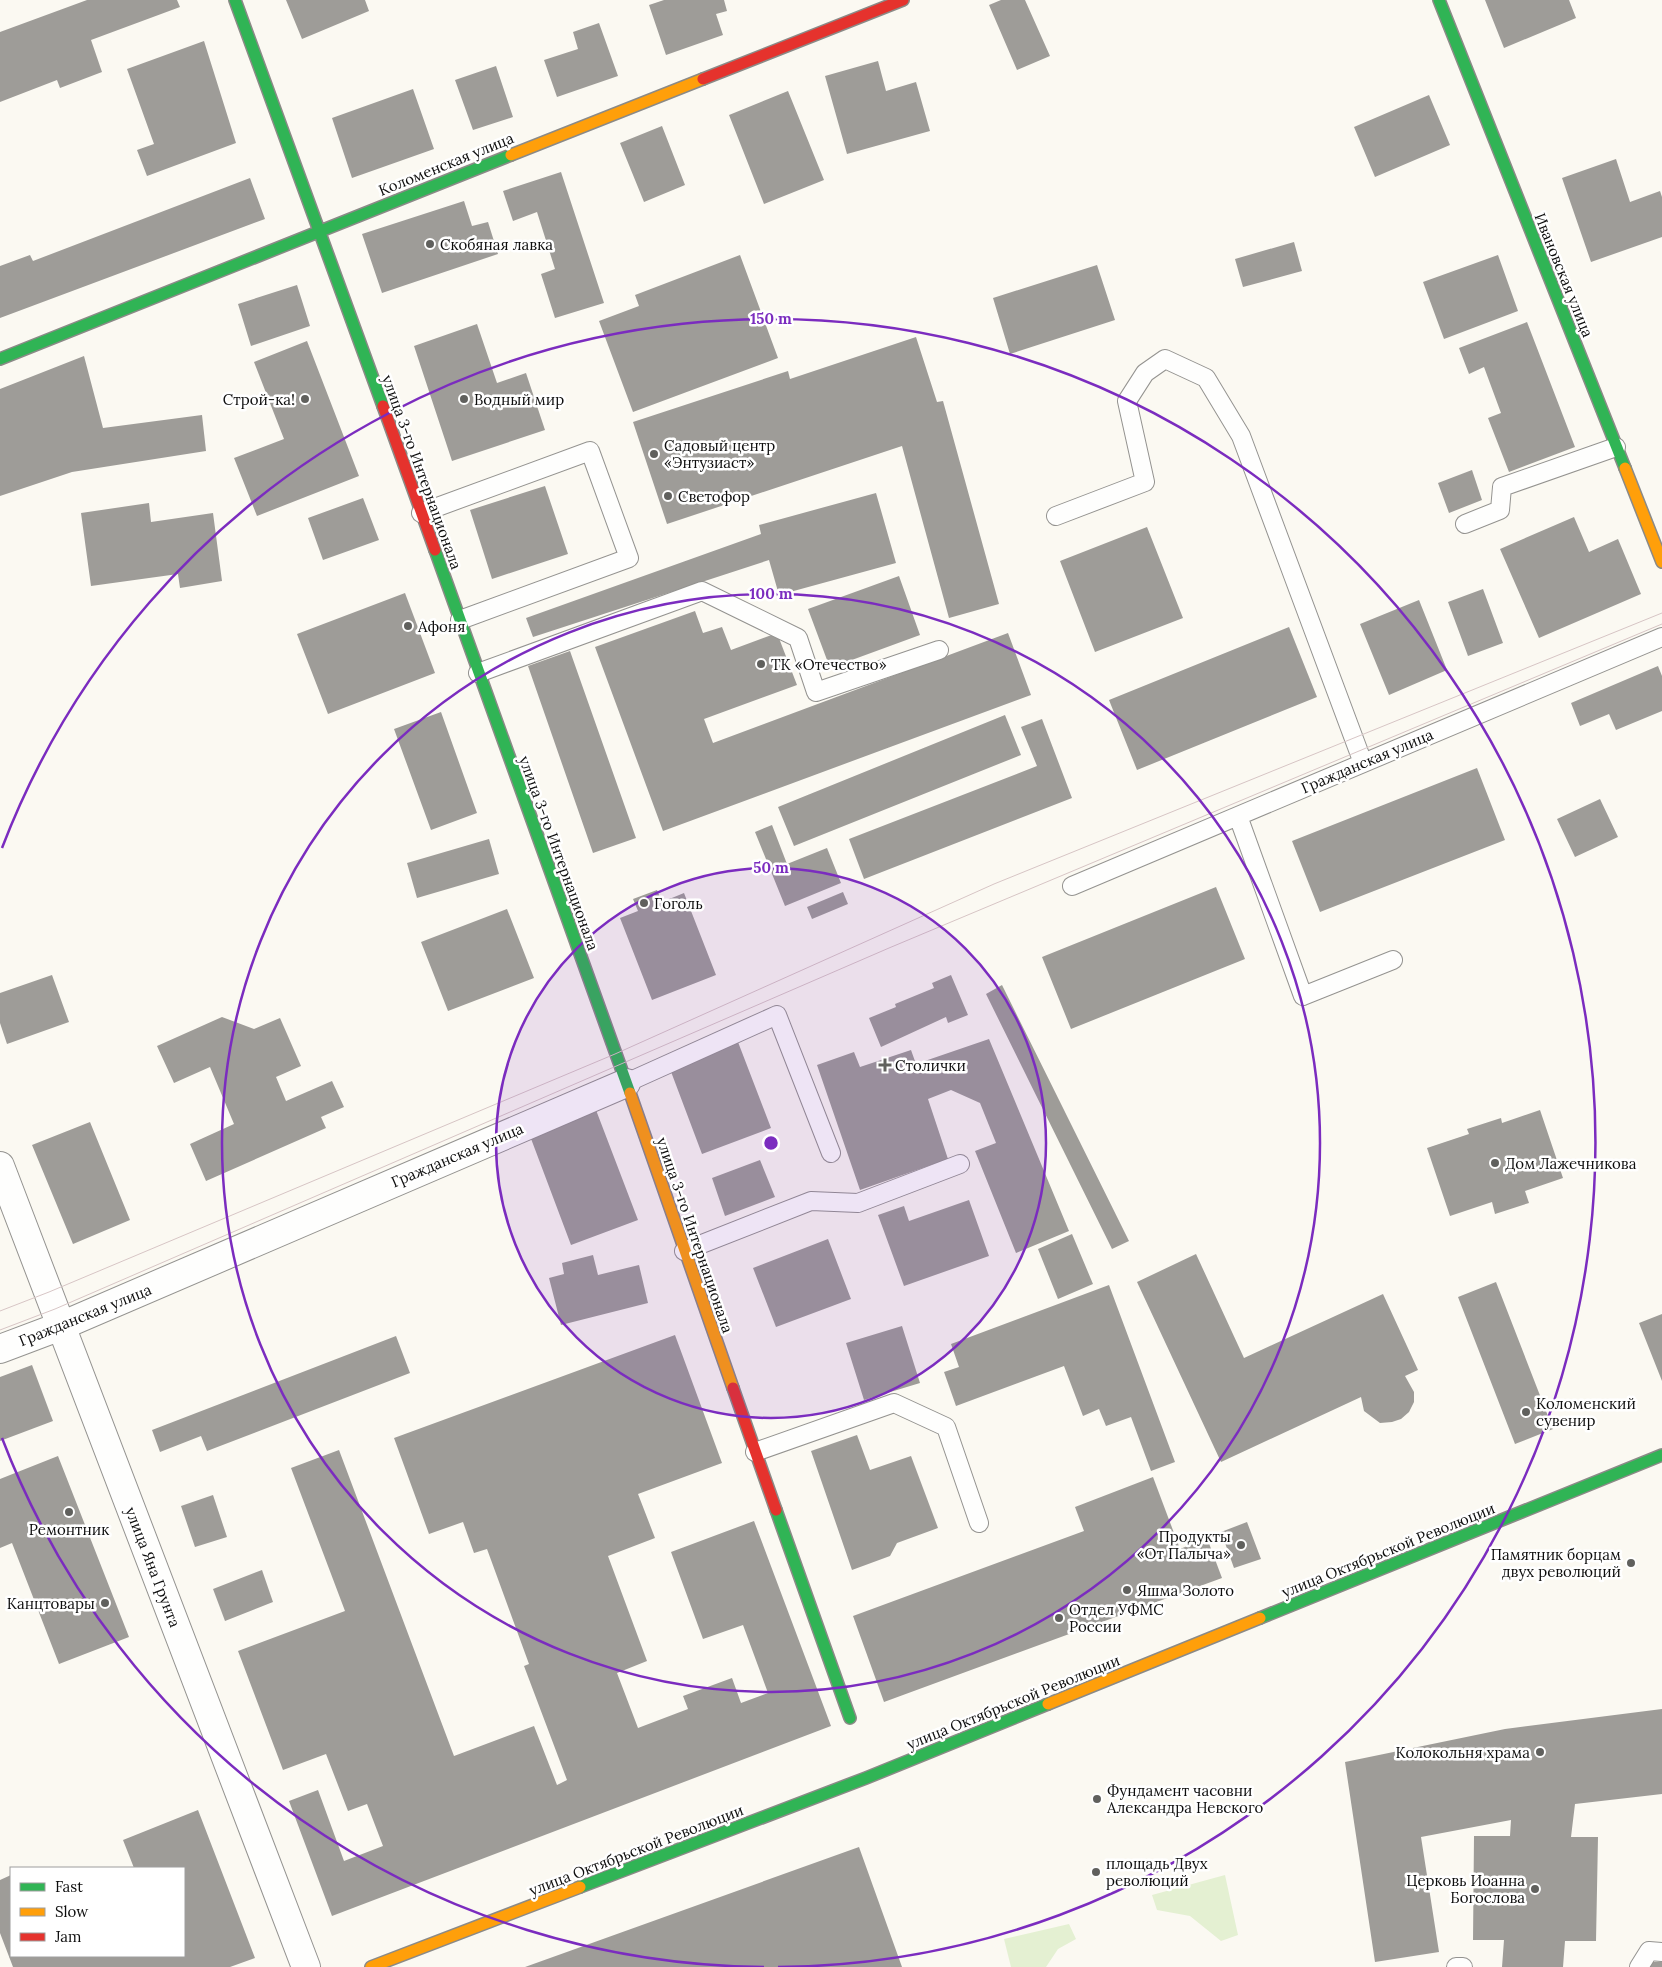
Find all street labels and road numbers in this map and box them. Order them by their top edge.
street label: Коломенская улица [376,128,517,200]
street label: Ивановская улица [1530,210,1598,340]
street label: улица 3-го Интернационала [378,372,466,572]
street label: Гражданская улица [1298,725,1436,797]
street label: улица 3-го Интернационала [515,753,603,953]
street label: Гражданская улица [388,1119,526,1191]
street label: улица 3-го Интернационала [653,1135,738,1336]
street label: Гражданская улица [16,1280,154,1350]
street label: улица Октябрьской Революции [1279,1498,1497,1602]
street label: улица Яна Грунта [121,1504,185,1630]
street label: улица Октябрьской Революции [904,1650,1122,1754]
street label: улица Октябрьской Революции [526,1800,746,1900]

